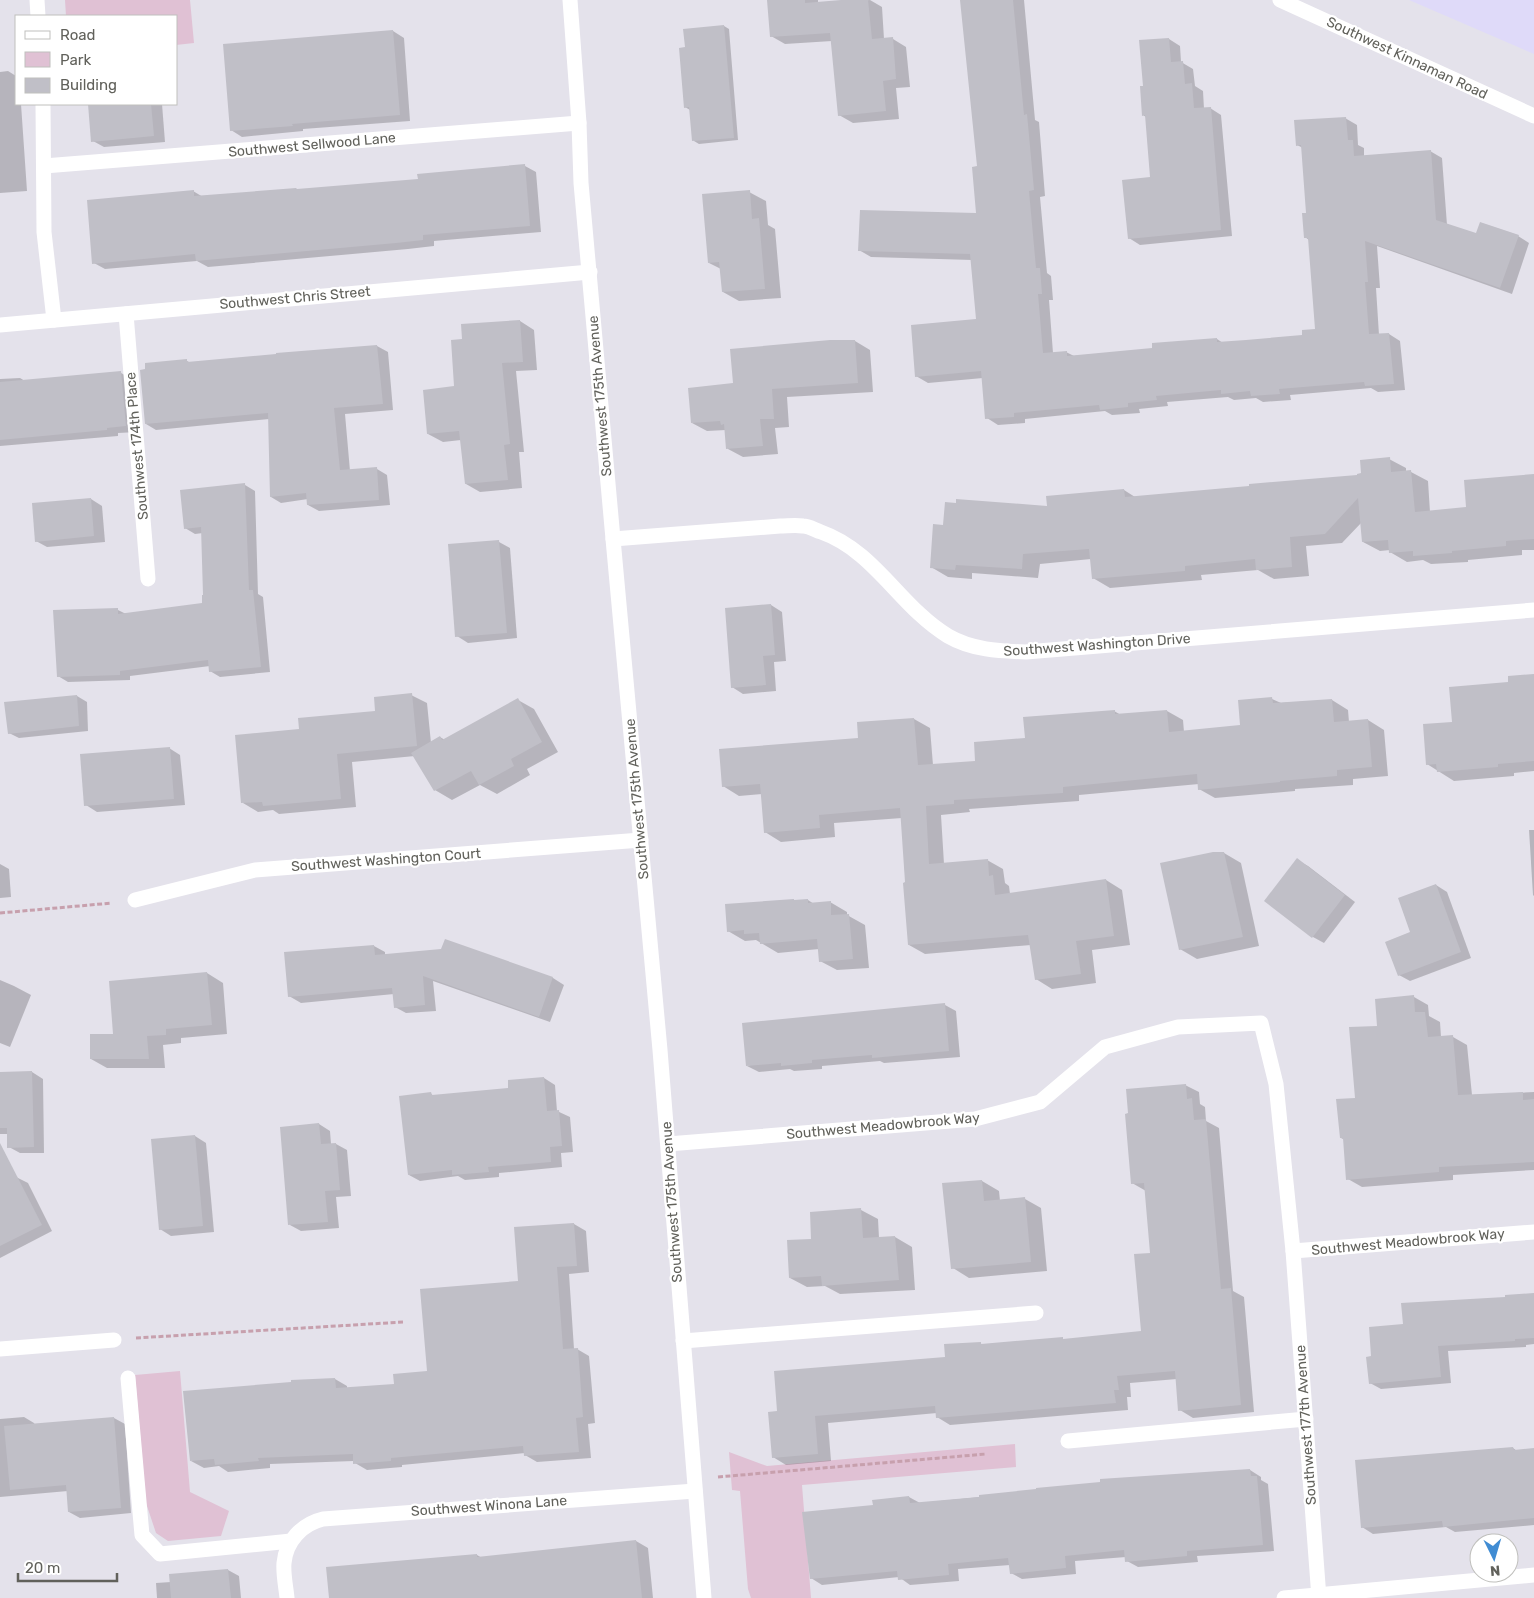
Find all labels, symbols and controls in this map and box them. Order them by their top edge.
street label: Southwest Kinnaman Road [1324,13,1490,103]
legend [15,15,178,105]
text: Road [60,26,96,44]
text: Park [60,51,91,69]
text: Building [60,76,117,94]
street label: Southwest Sellwood Lane [228,129,397,161]
street label: Southwest Chris Street [219,283,372,313]
street label: Southwest 175th Avenue [584,315,616,477]
street label: Southwest 174th Place [122,371,152,521]
street label: Southwest Washington Drive [1003,630,1191,660]
street label: Southwest 175th Avenue [621,718,653,880]
street label: Southwest Washington Court [290,845,482,875]
street label: Southwest Meadowbrook Way [786,1109,981,1143]
street label: Southwest 175th Avenue [658,1121,686,1283]
street label: Southwest Meadowbrook Way [1311,1225,1506,1259]
street label: Southwest 177th Avenue [1292,1344,1320,1506]
street label: Southwest Winona Lane [410,1492,568,1520]
north arrow [1469,1533,1519,1583]
scale bar [18,1550,116,1582]
text: 20 m [25,1559,60,1577]
text: N [1489,1562,1501,1579]

